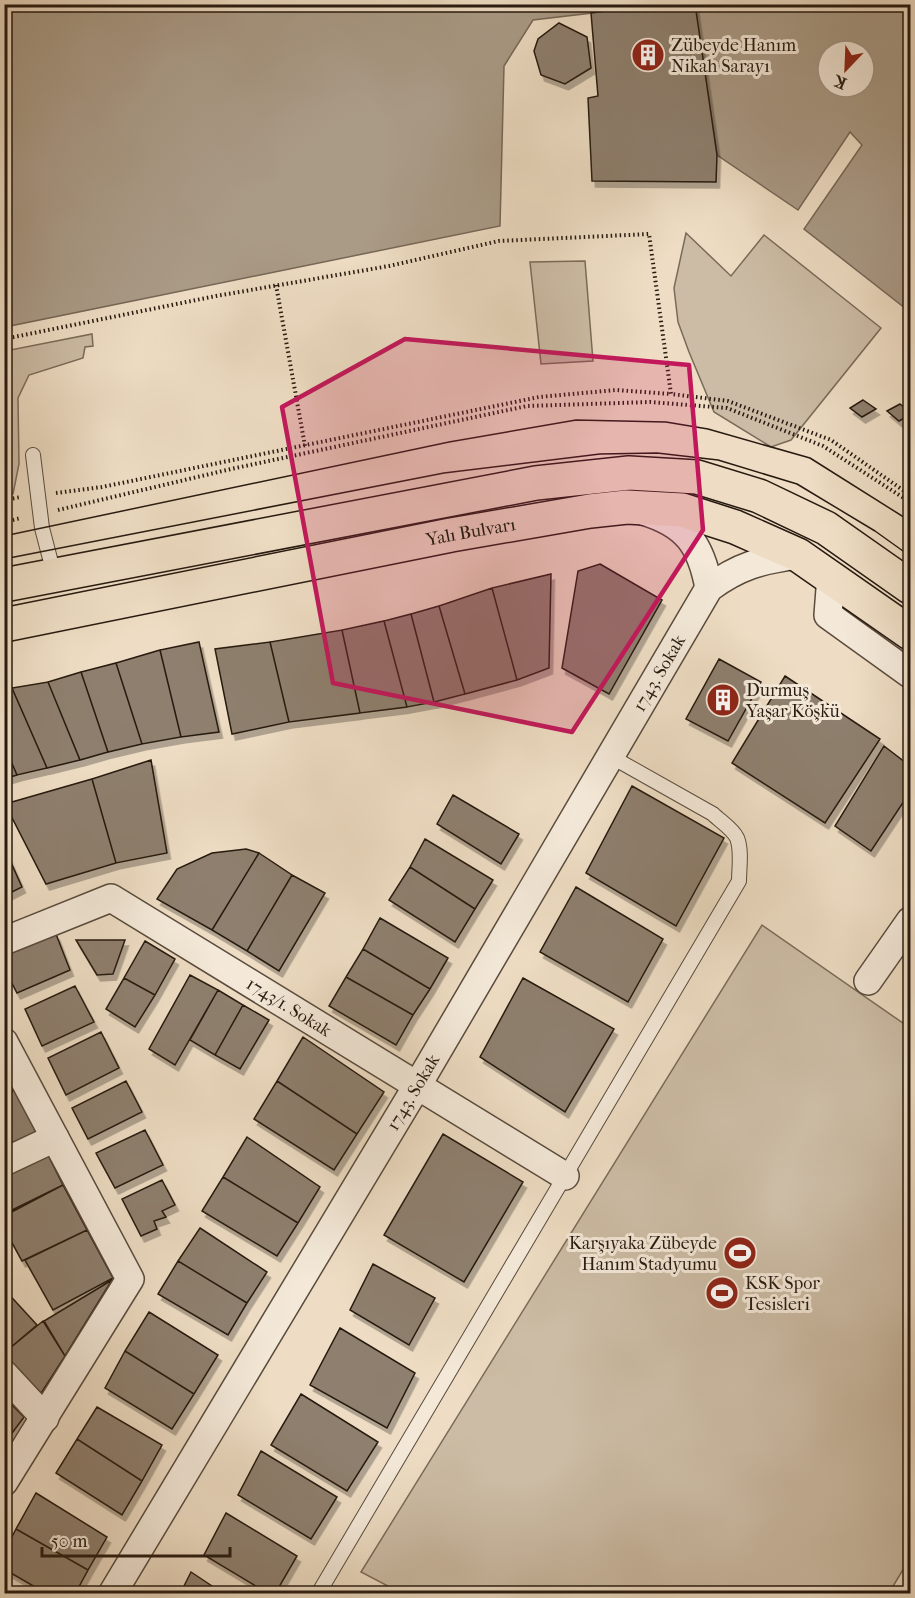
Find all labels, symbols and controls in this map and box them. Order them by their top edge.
place label: Zübeyde Hanım Nikah Sarayı [671,35,796,77]
building icon: Zübeyde Hanım Nikah Sarayı [630,37,666,73]
north arrow [816,39,876,99]
text: K [830,71,849,93]
street label: Yalı Bulvarı [423,514,518,551]
street label: 1743. Sokak [629,631,690,716]
place label: Durmuş Yaşar Köşkü [745,680,840,722]
building icon: Durmuş Yaşar Köşkü [705,682,741,718]
street label: 1743/1. Sokak [242,973,336,1042]
street label: 1743. Sokak [383,1050,445,1135]
place label: Karşıyaka Zübeyde Hanım Stadyumu [569,1233,717,1275]
sports icon: Karşıyaka Zübeyde Hanım Stadyumu [722,1235,758,1271]
place label: KSK Spor Tesisleri [745,1273,820,1315]
sports icon: KSK Spor Tesisleri [704,1275,740,1311]
scale bar [42,1520,230,1558]
text: 50 m [51,1531,88,1552]

